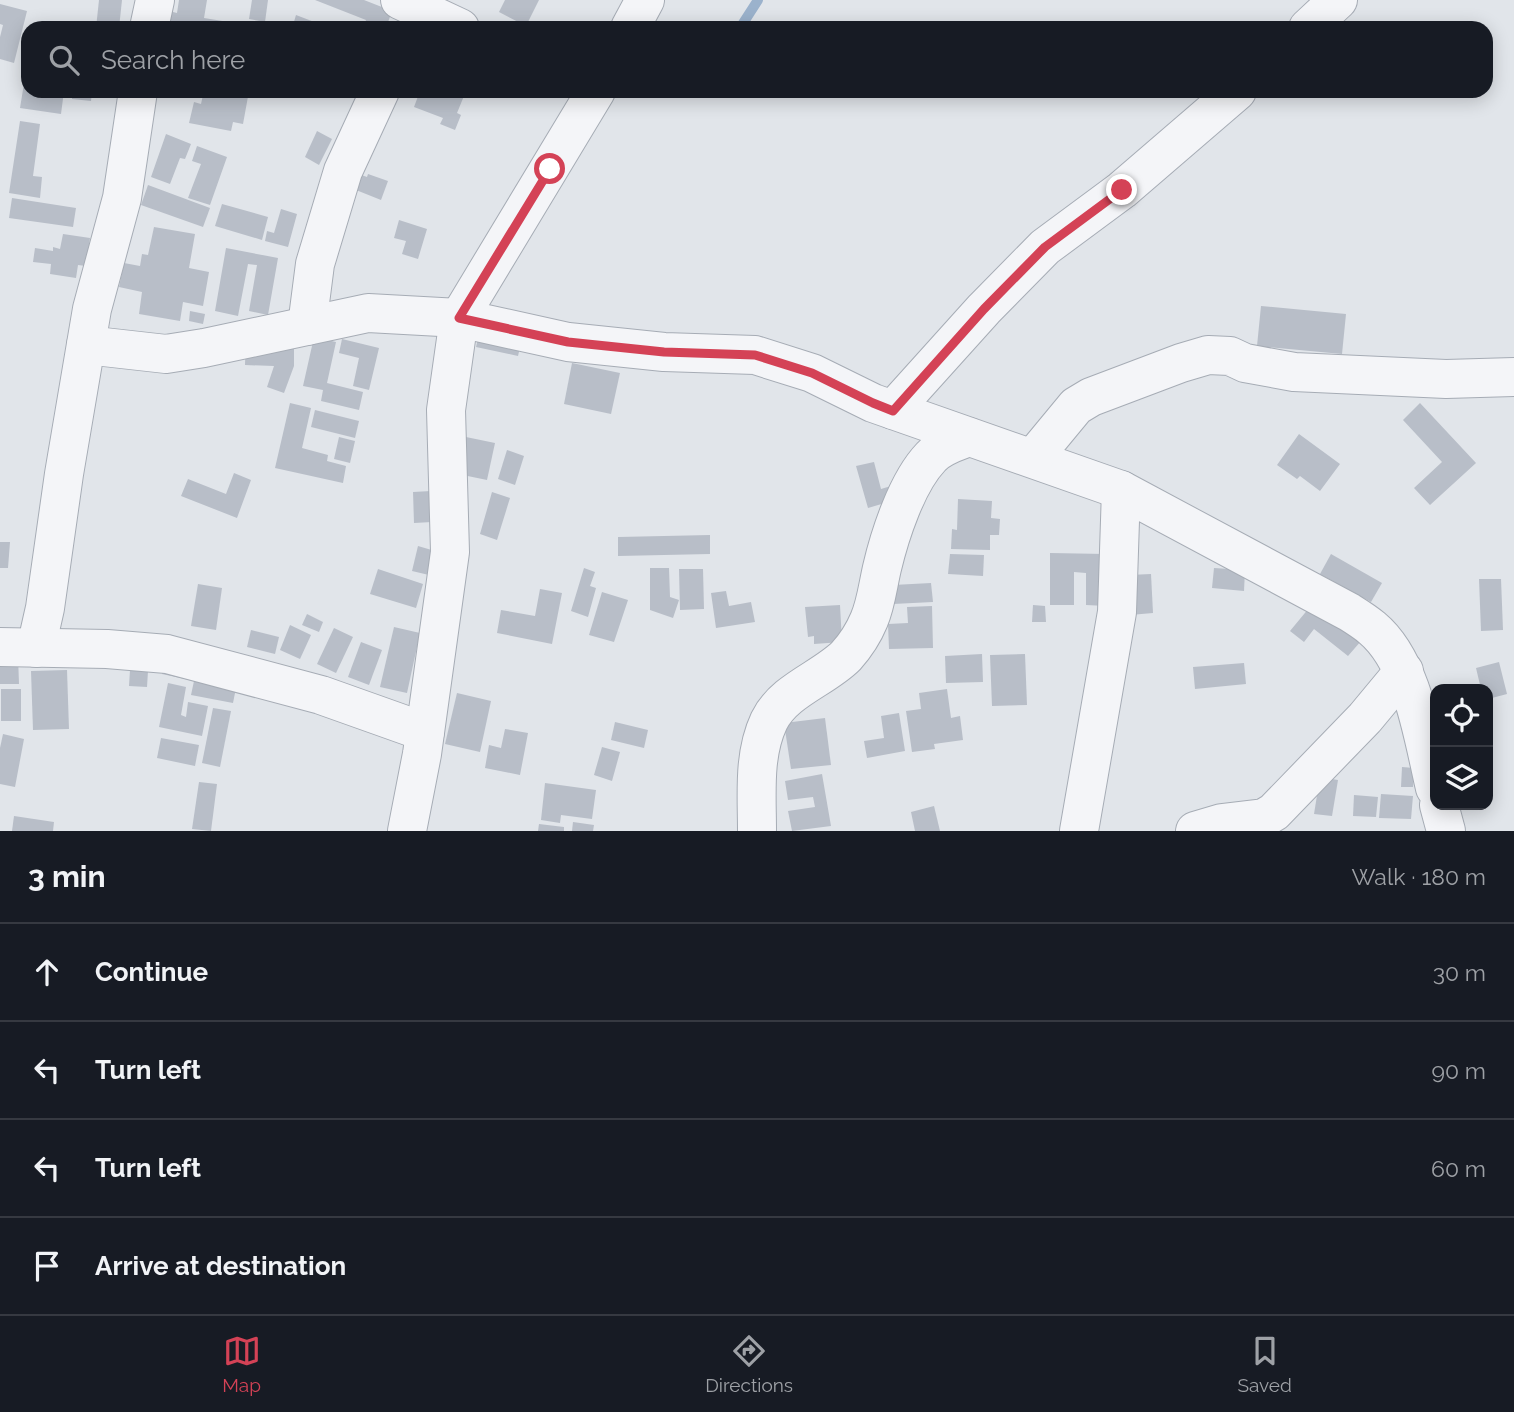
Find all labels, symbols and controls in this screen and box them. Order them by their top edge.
search box [21,21,1493,98]
icon: search [45,41,83,79]
text: Search here [101,45,245,75]
route start [534,153,565,184]
route end [1106,174,1137,205]
map controls [1430,684,1493,810]
button: locate [1430,684,1493,747]
button: layers [1430,747,1493,810]
text: 3 min [28,859,106,894]
text: Walk · 180 m [1352,863,1486,890]
icon: ahead [28,953,66,991]
text: Continue [95,957,208,987]
text: 30 m [1433,959,1486,986]
icon: left [28,1051,66,1089]
text: Turn left [95,1055,201,1085]
text: 90 m [1431,1057,1486,1084]
icon: left [28,1149,66,1187]
text: Turn left [95,1153,201,1183]
text: 60 m [1431,1155,1486,1182]
icon: arrive [28,1247,66,1285]
text: Arrive at destination [95,1251,346,1281]
tab: Map [222,1332,261,1396]
tab: Directions [705,1332,793,1396]
tab: Saved [1237,1332,1292,1396]

